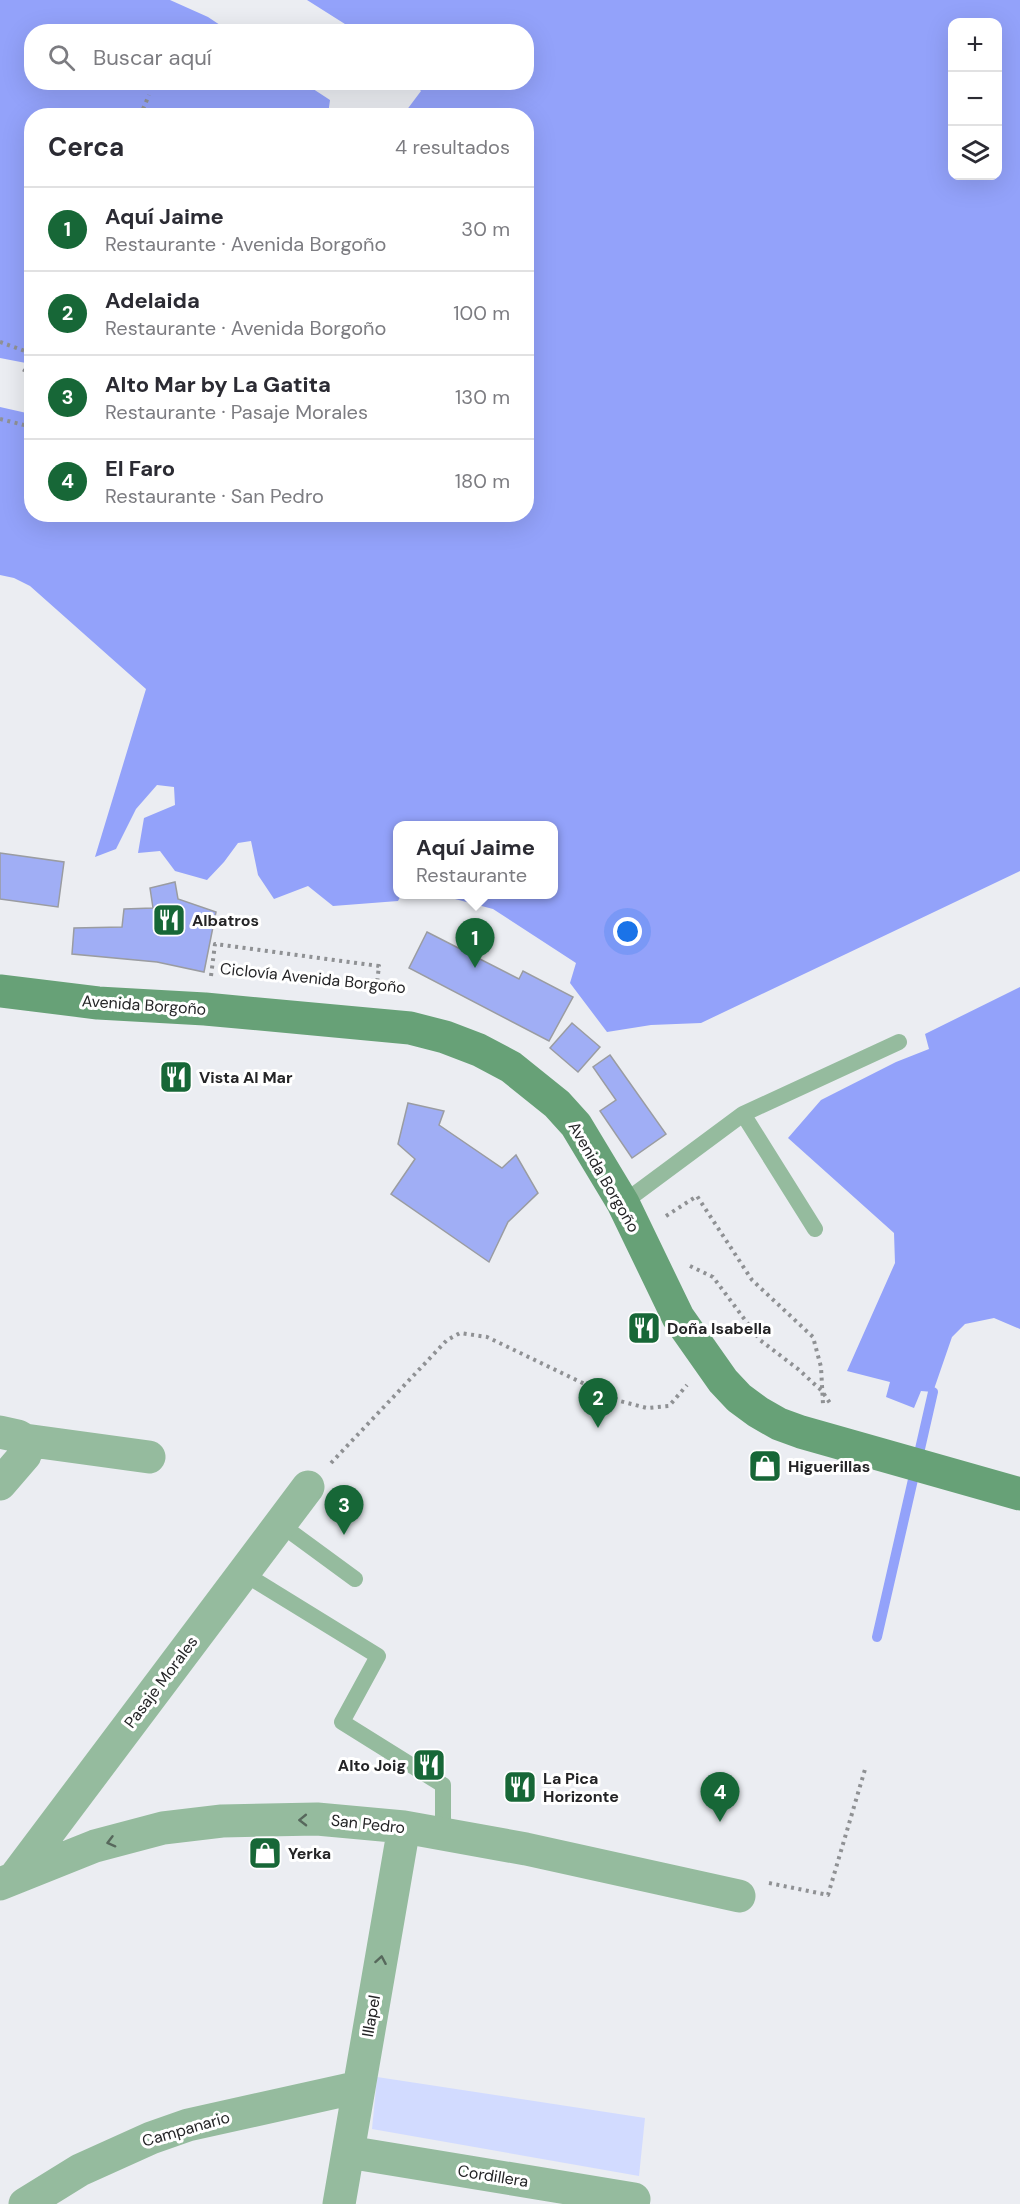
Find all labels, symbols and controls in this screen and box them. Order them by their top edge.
map controls [948,18,1002,180]
button: + [948,18,1002,72]
search box [24,24,534,90]
icon: search [45,41,78,74]
text: Buscar aquí [93,43,212,72]
button: − [948,72,1002,126]
button: layers [948,126,1002,180]
text: Cerca [48,130,124,164]
text: 4 resultados [395,134,510,160]
text: Aquí Jaime [105,202,224,231]
text: 1 [64,216,71,242]
text: 30 m [461,216,510,242]
text: Restaurante · Avenida Borgoño [105,231,386,257]
text: Adelaida [105,286,200,315]
text: 2 [62,300,73,326]
text: 100 m [453,300,510,326]
text: Restaurante · Avenida Borgoño [105,315,386,341]
text: Alto Mar by La Gatita [105,370,331,399]
text: 3 [61,384,74,410]
text: 130 m [455,384,510,410]
text: Restaurante · Pasaje Morales [105,399,368,425]
text: El Faro [105,454,175,483]
text: 4 [61,468,74,494]
text: 180 m [455,468,510,494]
text: Restaurante · San Pedro [105,483,324,509]
popup [393,821,558,899]
text: Aquí Jaime [416,833,535,862]
text: Restaurante [416,862,527,888]
restaurant icon: Albatros [151,902,187,938]
place label: Albatros [192,910,259,931]
your location [613,917,642,946]
pin: 1 [456,918,494,968]
street label: Ciclovía Avenida Borgoño [219,958,407,998]
street label: Avenida Borgoño [81,990,207,1020]
restaurant icon: Vista Al Mar [158,1059,194,1095]
place label: Vista Al Mar [199,1067,293,1088]
street label: Avenida Borgoño [564,1118,644,1236]
restaurant icon: Doña Isabella [626,1310,662,1346]
place label: Doña Isabella [667,1318,771,1339]
pin: 2 [578,1378,618,1428]
shop icon: Higuerillas [747,1448,783,1484]
place label: Higuerillas [788,1456,870,1477]
pin: 3 [324,1486,364,1535]
street label: Pasaje Morales [120,1632,202,1732]
restaurant icon: Alto Joig [411,1747,447,1783]
place label: Alto Joig [338,1755,406,1776]
place label: La Pica Horizonte [543,1768,619,1807]
restaurant icon: La Pica Horizonte [502,1769,538,1805]
pin: 4 [700,1772,740,1822]
street label: San Pedro [330,1810,406,1838]
one-way arrow [299,1813,308,1826]
one-way arrow [106,1835,117,1847]
shop icon: Yerka [247,1835,283,1871]
place label: Yerka [288,1843,331,1864]
one-way arrow [374,1955,386,1965]
street label: Illapel [357,1993,385,2039]
street label: Campanario [140,2106,232,2152]
street label: Cordillera [456,2160,530,2192]

